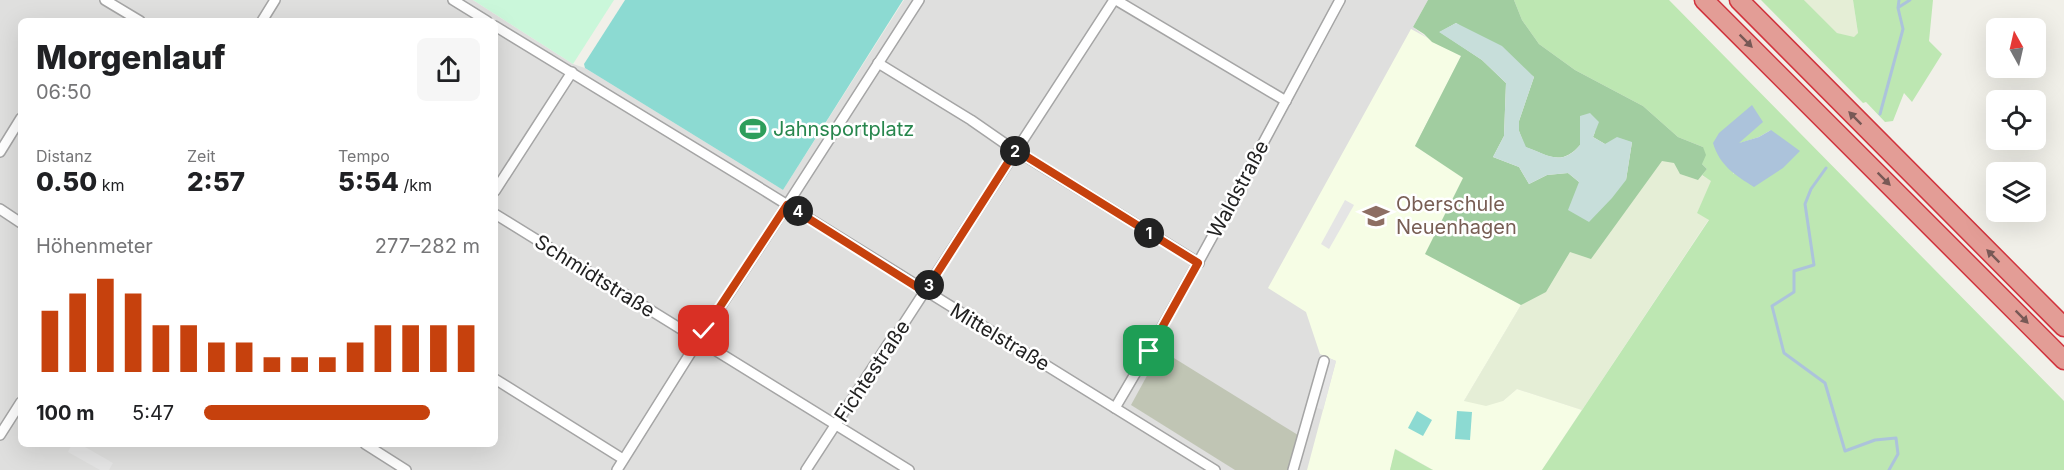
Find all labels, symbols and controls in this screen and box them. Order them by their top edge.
north arrow [1986,18,2046,78]
map controls [1986,18,2046,222]
one-way arrow [1738,34,1752,48]
text: Morgenlauf [36,37,226,77]
button: share [417,38,480,101]
text: 06:50 [36,80,92,104]
button: locate [1986,90,2046,150]
one-way arrow [1849,111,1863,125]
sports icon: Jahnsportplatz [738,114,768,144]
place label: Jahnsportplatz [773,117,914,141]
pin: 2 [1000,136,1030,166]
street label: Waldstraße [1202,136,1274,242]
text: 2 [1010,141,1020,161]
text: Distanz [36,146,92,166]
text: Zeit [187,146,216,166]
text: Tempo [338,146,390,166]
button: layers [1986,162,2046,222]
text: 0.50 [36,166,97,197]
text: 2:57 [187,166,245,197]
text: 5:54 [338,166,399,197]
one-way arrow [1876,172,1890,186]
text: km [97,175,125,195]
text: /km [399,175,432,195]
place label: Oberschule Neuenhagen [1396,192,1517,239]
pin: 4 [783,196,813,226]
text: 4 [793,201,803,221]
school or university icon: Oberschule Neuenhagen [1361,201,1391,231]
pin: 1 [1134,218,1164,248]
text: 1 [1146,223,1152,243]
street label: Schmidtstraße [530,229,660,323]
text: Höhenmeter [36,234,153,258]
text: 277–282 m [375,234,480,258]
one-way arrow [1986,248,2000,263]
pin: 3 [914,270,944,300]
text: 3 [924,275,934,295]
street label: Mittelstraße [946,298,1054,376]
pin [678,305,729,356]
one-way arrow [2014,310,2028,324]
icon: check [687,314,720,347]
street label: Fichtestraße [829,315,915,427]
pin [1123,325,1174,376]
icon: arrive [1132,334,1165,367]
text: 100 m [36,401,95,425]
text: 5:47 [132,401,174,425]

